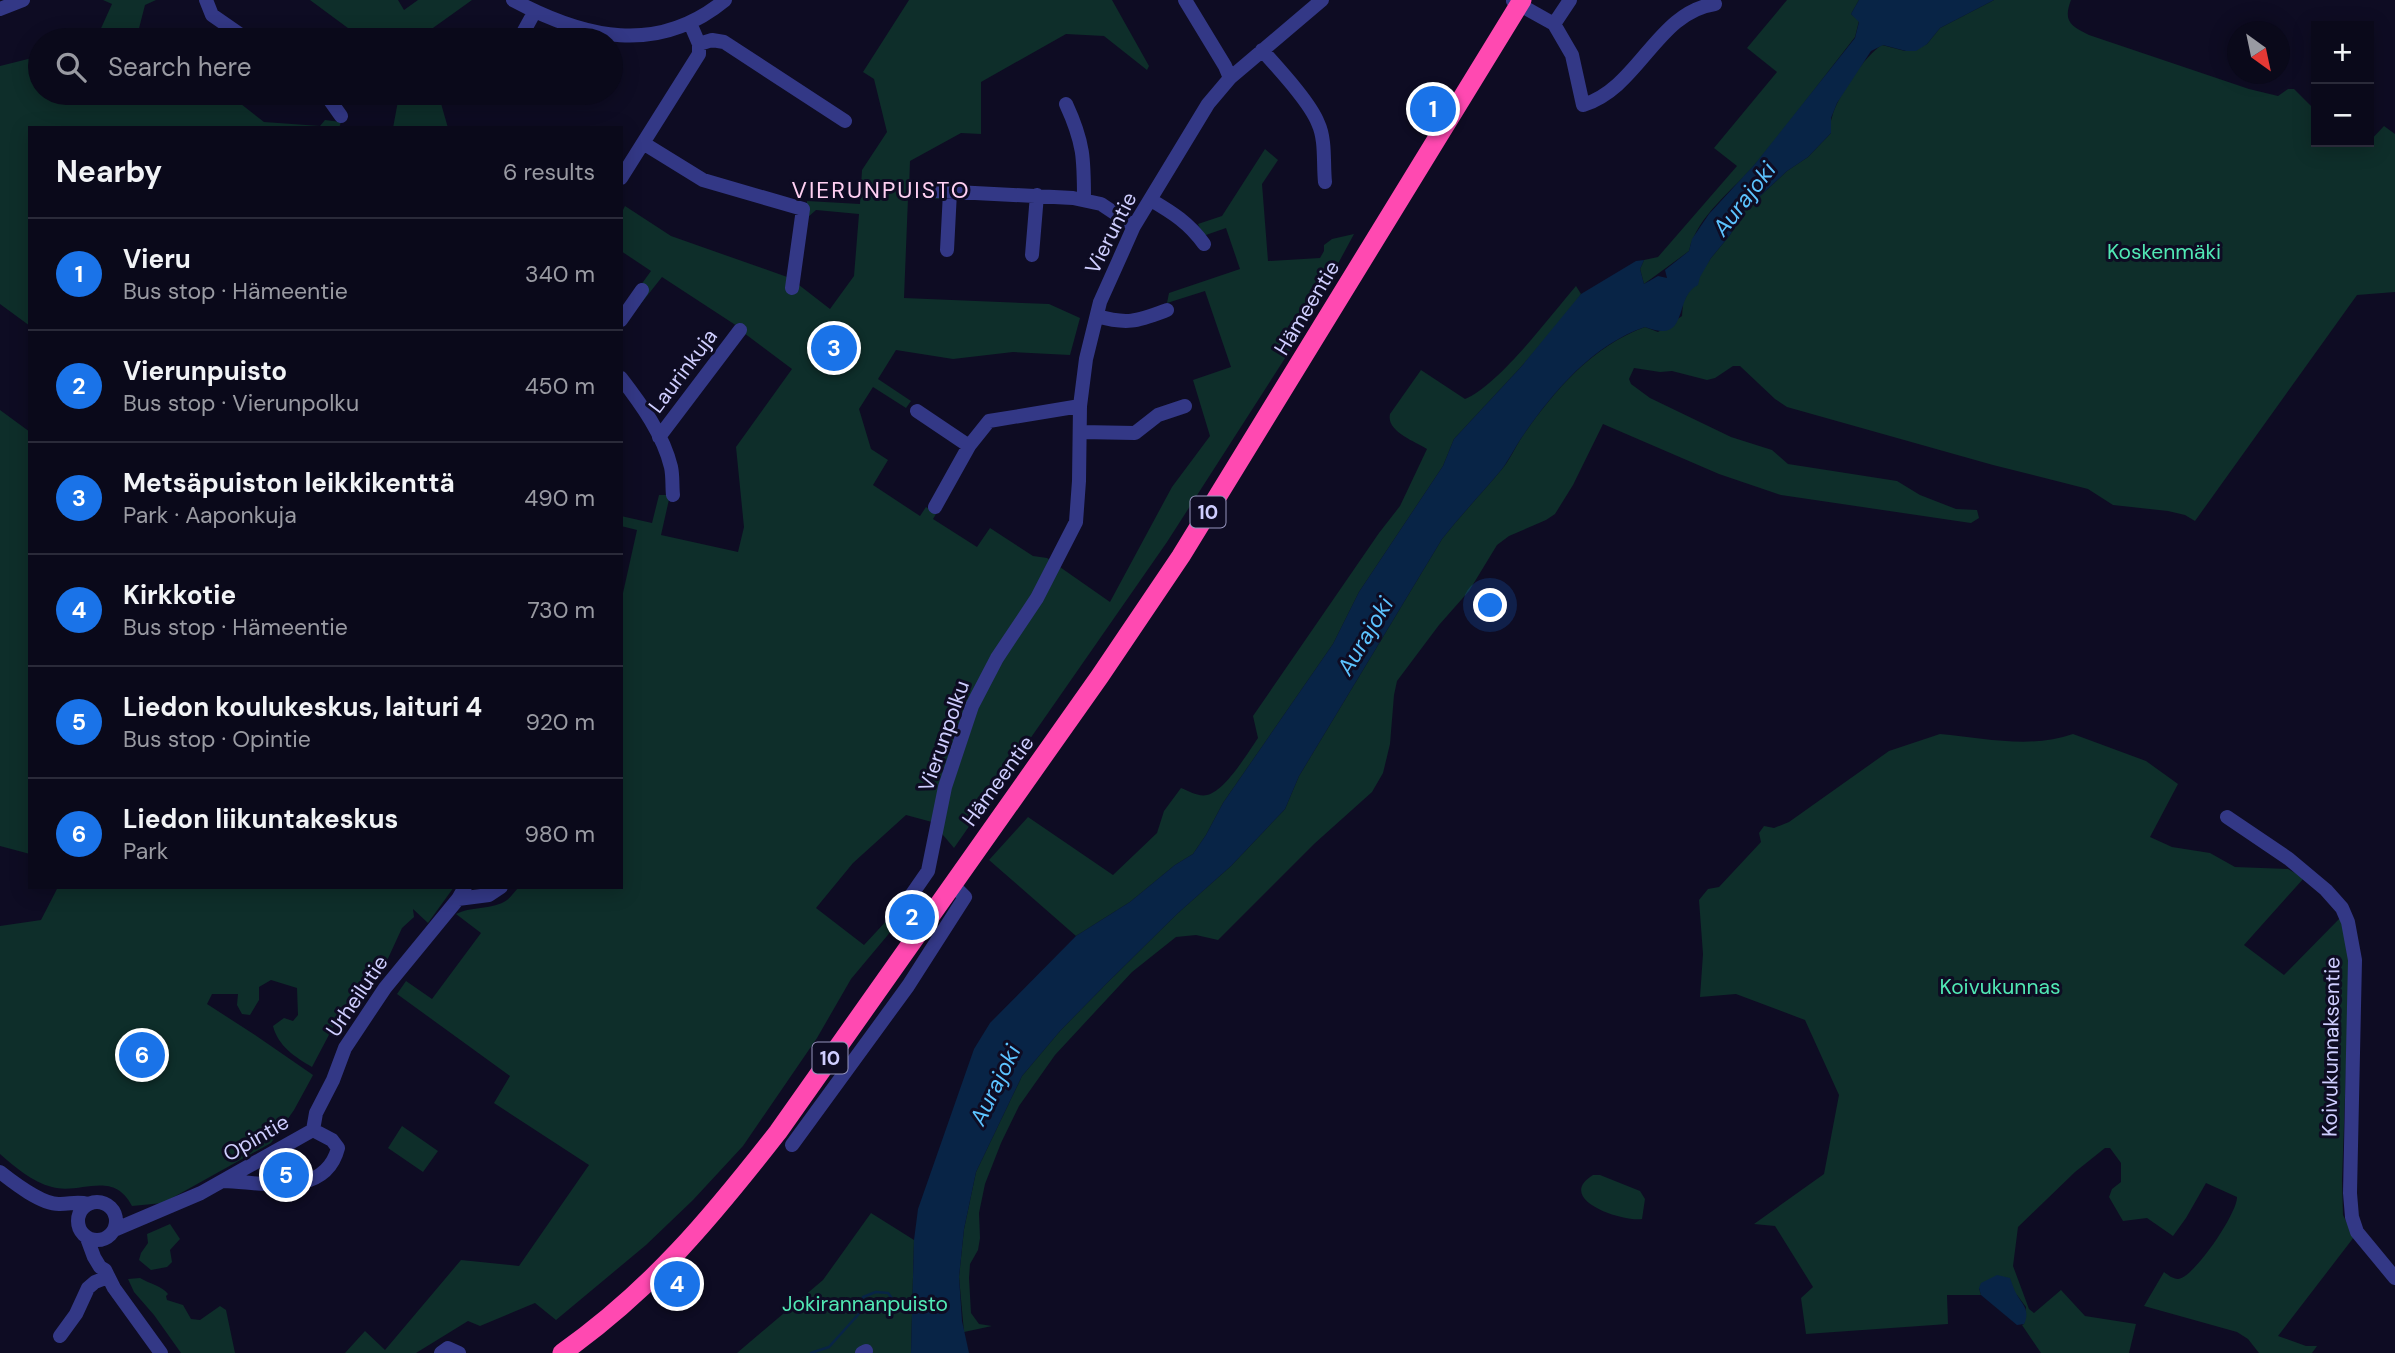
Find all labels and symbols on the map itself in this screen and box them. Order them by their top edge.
north arrow [2227,21,2290,84]
pin: 1 [1410,83,1456,135]
water label: Aurajoki [1705,155,1783,243]
district label: VIERUNPUISTO [792,175,971,205]
street label: Vieruntie [1079,187,1143,279]
park label: Koskenmäki [2107,238,2221,266]
street label: Hämeentie [1268,255,1346,360]
pin: 3 [811,322,857,374]
street label: Laurinkuja [642,323,724,419]
road number: 10 [1190,496,1226,527]
your location [1473,588,1507,622]
water label: Aurajoki [1329,591,1400,681]
street label: Vierunpolku [912,677,976,795]
street label: Hämeentie [956,730,1040,832]
pin: 2 [889,891,935,943]
street label: Urheilutie [320,950,395,1042]
street label: Koivukunnaksentie [2315,957,2347,1137]
park label: Koivukunnas [1940,973,2060,1001]
pin: 6 [119,1029,165,1081]
water label: Aurajoki [962,1039,1028,1131]
road number: 10 [812,1042,848,1074]
street label: Opintie [218,1108,294,1168]
pin: 5 [263,1149,309,1201]
pin: 4 [654,1258,700,1310]
park label: Jokirannanpuisto [782,1290,948,1318]

